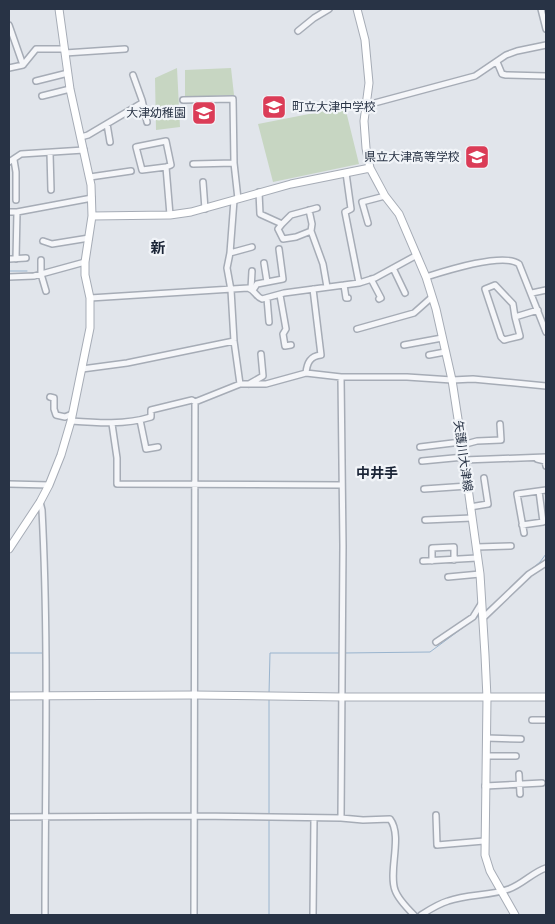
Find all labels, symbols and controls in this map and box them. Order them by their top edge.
school or university icon: 町立大津中学校 [261,94,287,120]
place label: 町立大津中学校 [292,98,376,115]
school or university icon: 大津幼稚園 [191,100,217,126]
place label: 大津幼稚園 [126,104,186,121]
school or university icon: 県立大津高等学校 [464,144,490,170]
place label: 県立大津高等学校 [364,148,460,165]
district label: 新 [150,237,166,258]
street label: 矢護川大津線 [450,419,477,493]
district label: 中井手 [356,463,398,483]

